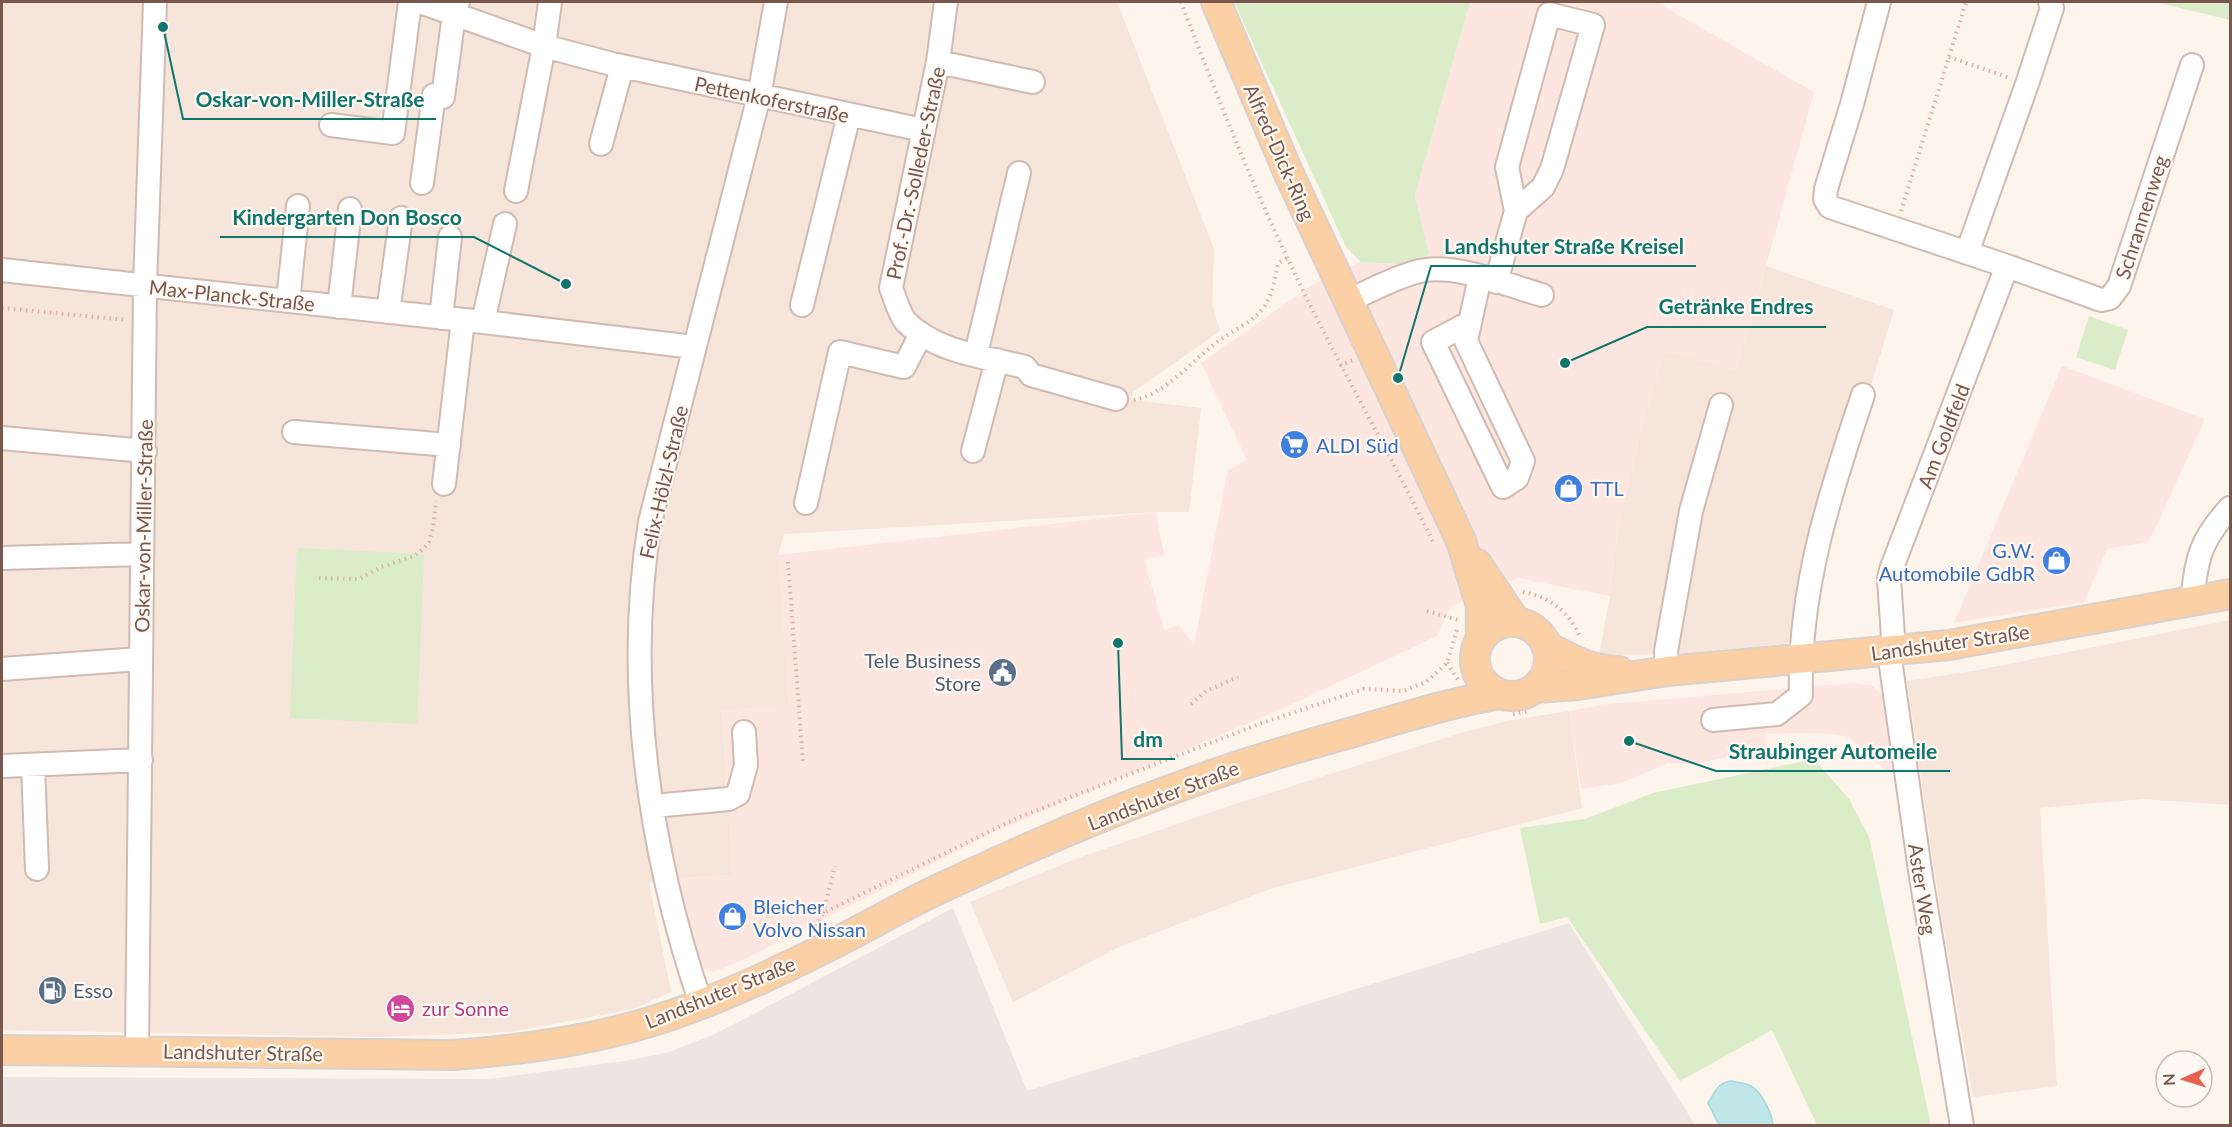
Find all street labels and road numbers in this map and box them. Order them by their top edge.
street label: Prof.-Dr.-Solleder-Straße [881,64,949,282]
street label: Pettenkoferstraße [692,71,852,127]
street label: Alfred-Dick-Ring [1239,80,1321,224]
street label: Schrannenweg [2110,152,2172,282]
street label: Max-Planck-Straße [148,274,316,316]
street label: Am Goldfeld [1912,380,1974,492]
street label: Felix-Hölzl-Straße [634,403,692,561]
street label: Oskar-von-Miller-Straße [129,419,157,633]
street label: Landshuter Straße [1869,619,2031,665]
street label: Landshuter Straße [1084,755,1242,835]
street label: Aster Weg [1904,842,1942,936]
street label: Landshuter Straße [641,951,799,1033]
street label: Landshuter Straße [163,1039,323,1065]

